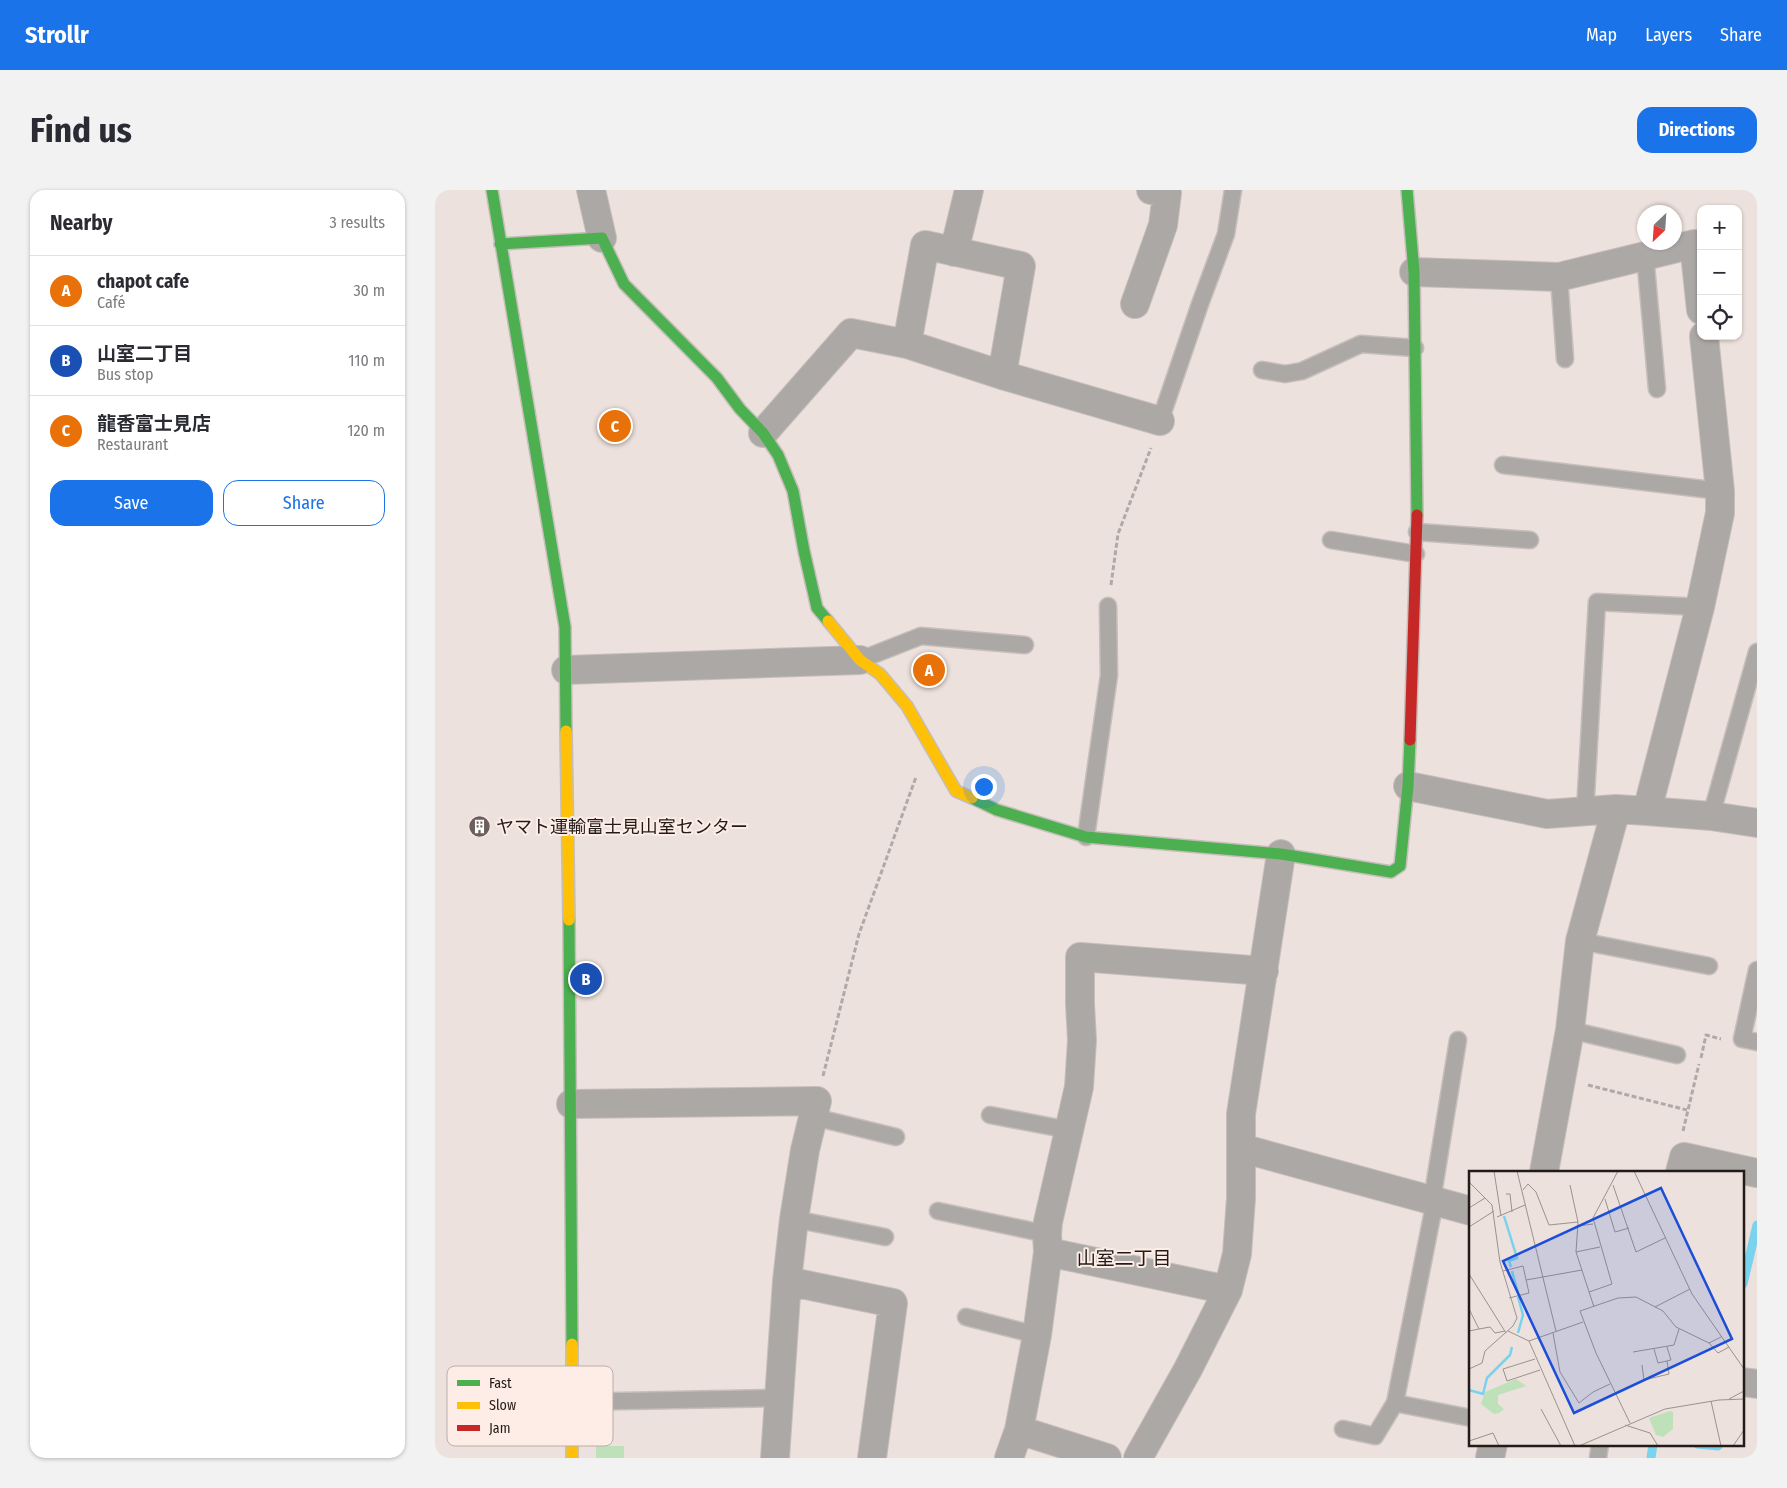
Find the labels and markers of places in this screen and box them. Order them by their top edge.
pin: C [599,407,631,445]
pin: A [913,651,945,689]
building icon: ヤマト運輸富士見山室センター [468,815,492,839]
place label: ヤマト運輸富士見山室センター [496,816,748,838]
pin: B [570,960,602,998]

